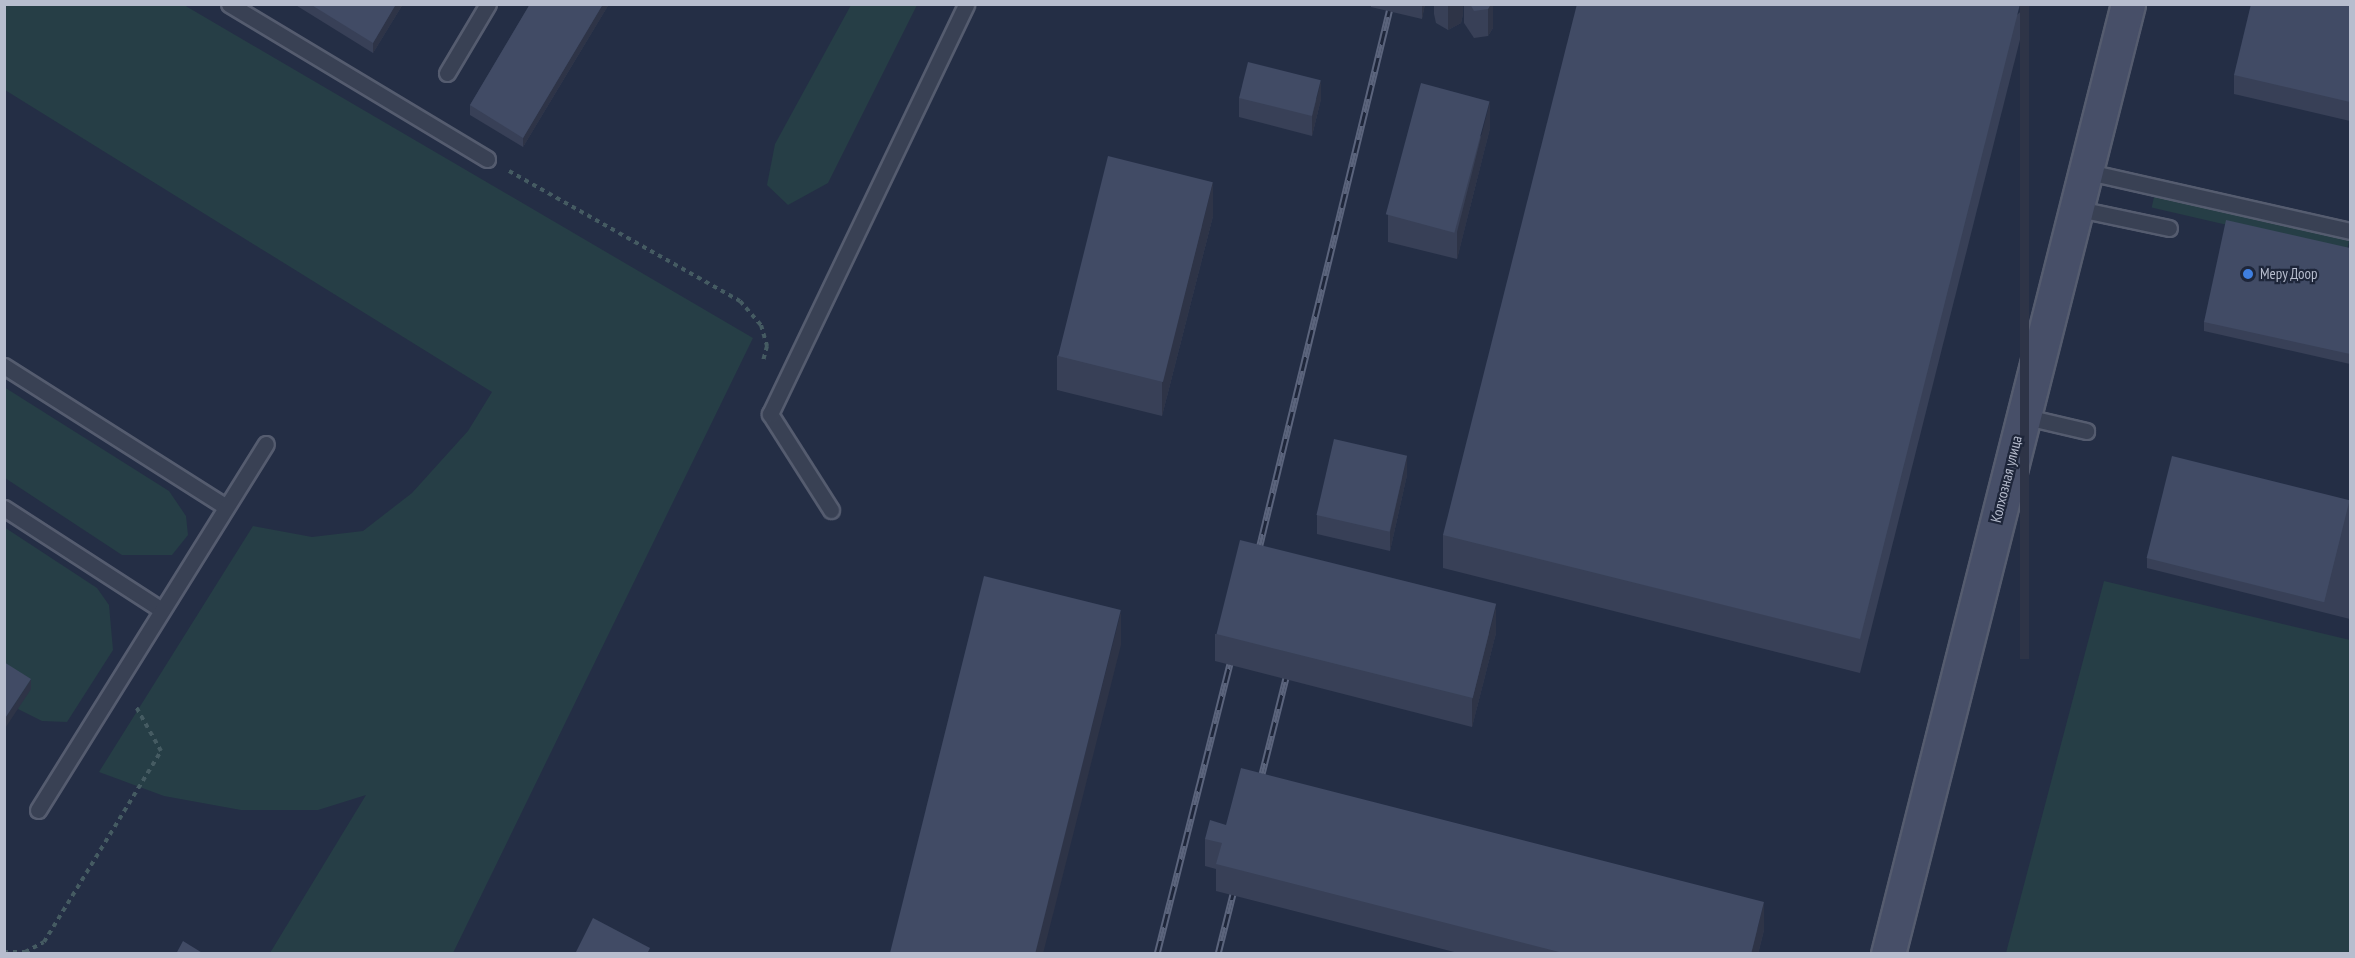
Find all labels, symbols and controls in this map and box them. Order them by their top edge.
place label: Меру Доор [2260,265,2318,283]
marker: Меру Доор [2241,267,2255,281]
street label: Колхозная улица [1986,434,2026,524]

